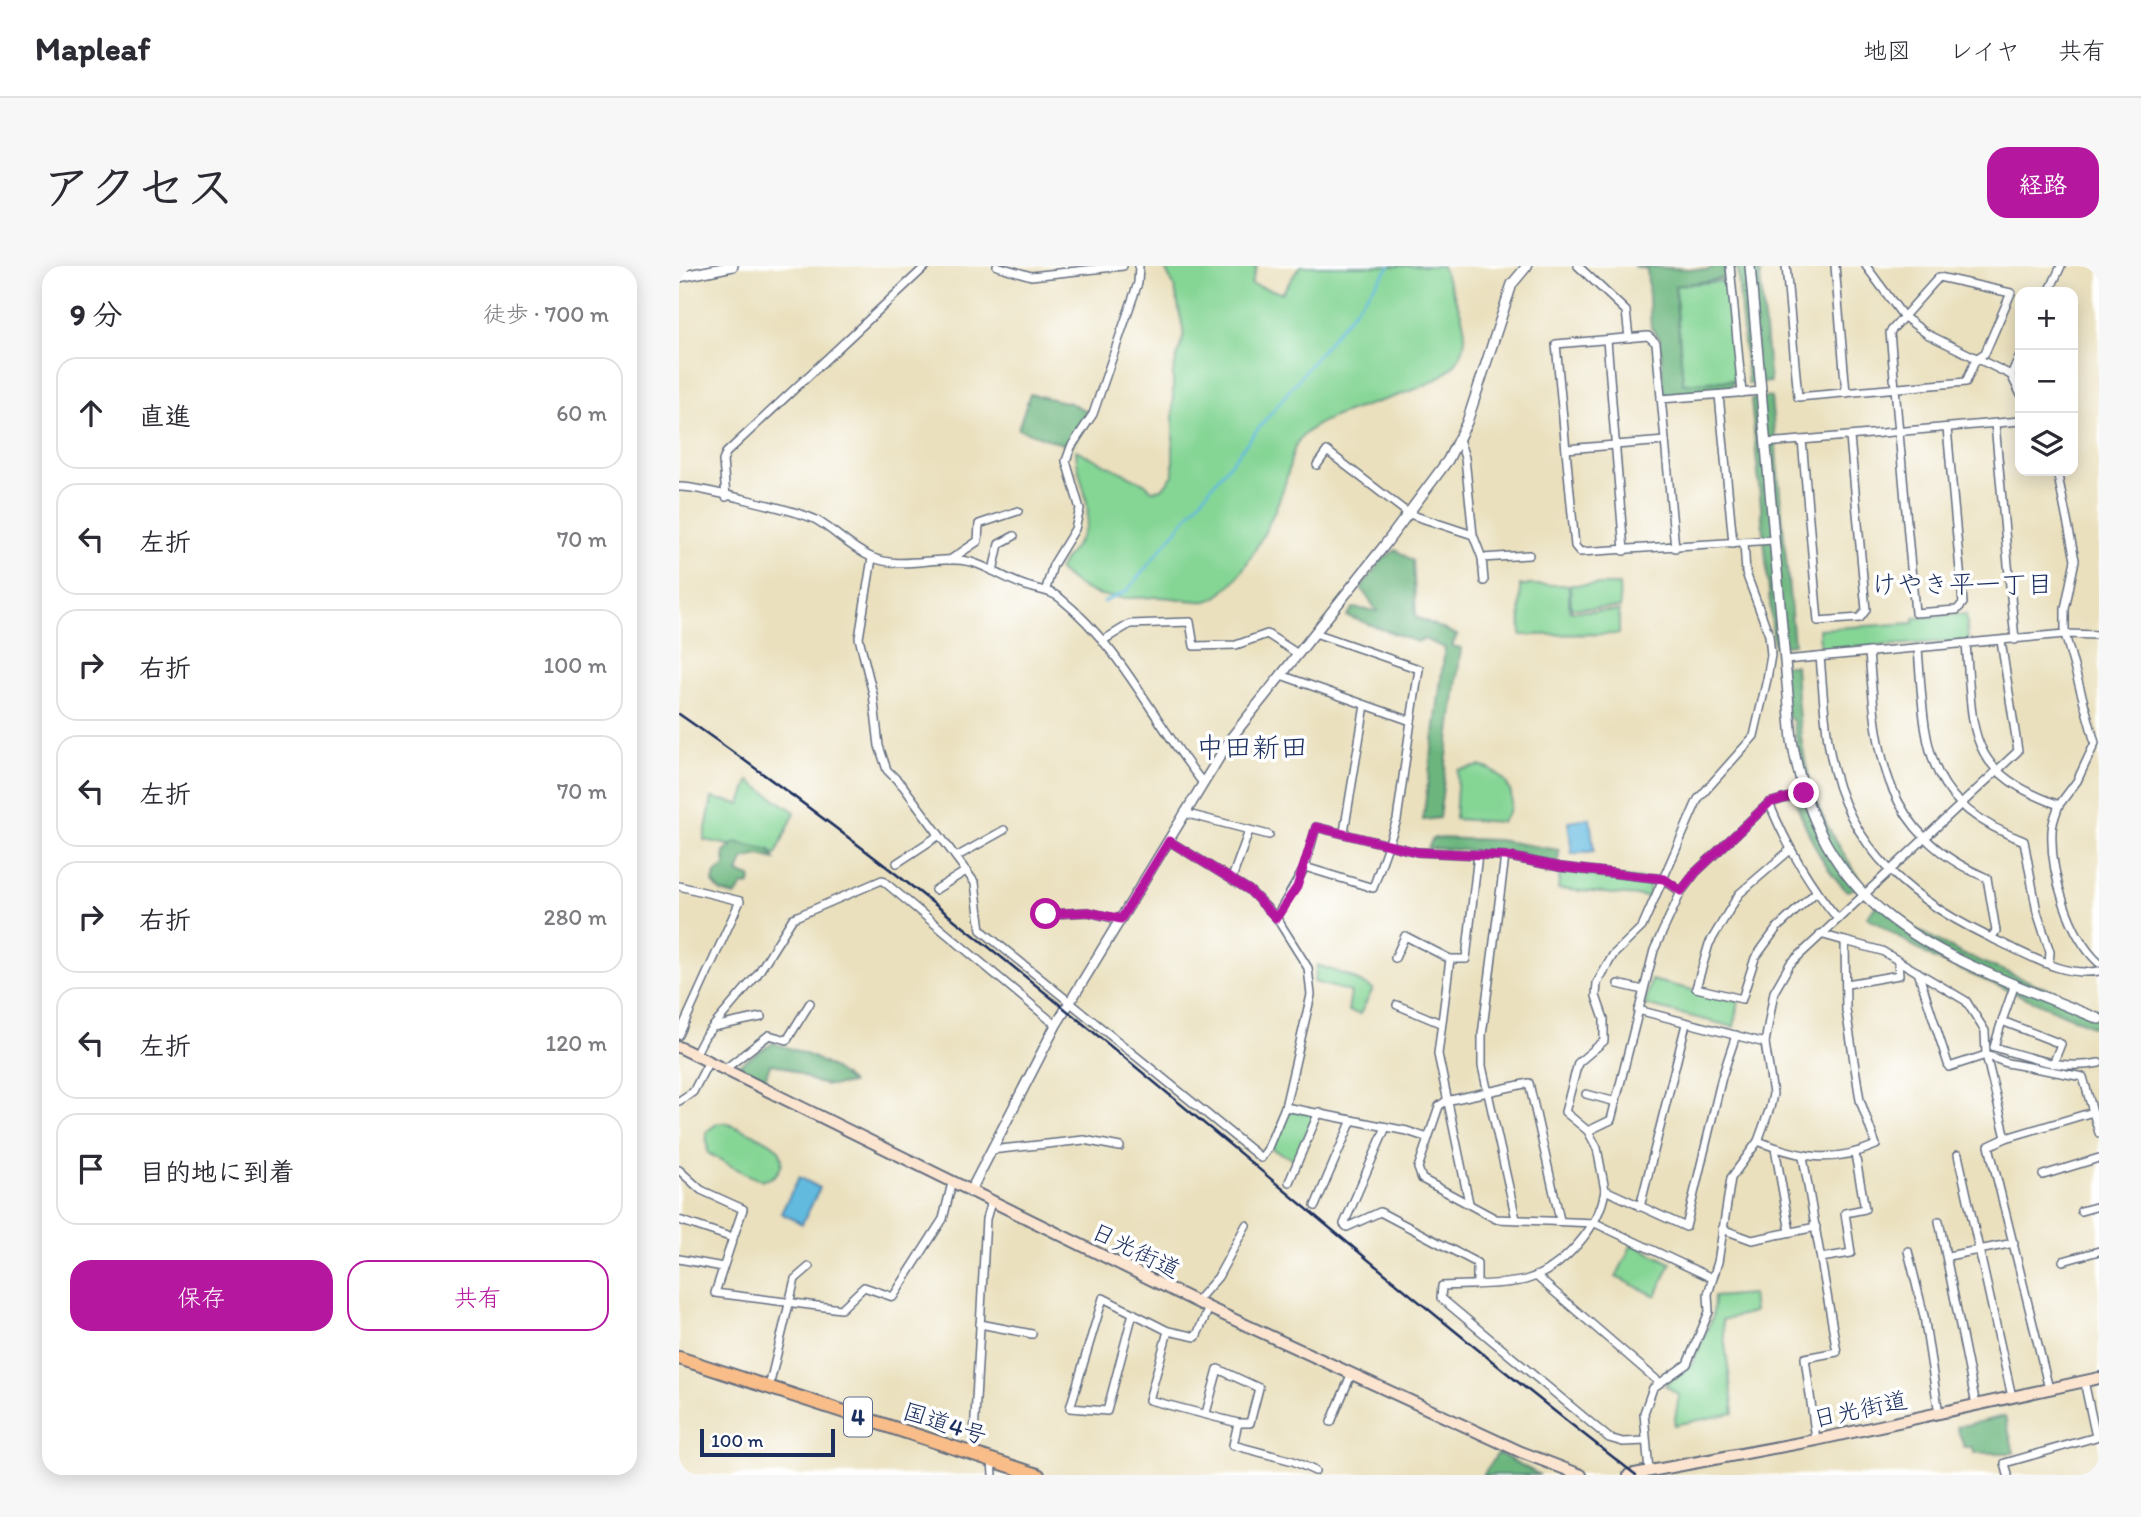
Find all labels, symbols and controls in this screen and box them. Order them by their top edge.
text: Mapleaf [35,29,150,68]
text: 地図 [1863,36,1911,65]
text: レイヤ [1949,36,2020,65]
text: 共有 [2058,36,2106,65]
button: 経路 [1987,147,2099,218]
text: アクセス [42,157,235,216]
map controls [2015,287,2078,476]
button: + [2015,287,2078,350]
text: 9 分 [70,296,122,333]
text: 徒歩 · 700 m [483,300,609,328]
button: − [2015,350,2078,413]
icon: ahead [72,394,110,432]
text: 60 m [556,399,607,427]
text: 直進 [139,400,191,432]
button: layers [2015,413,2078,476]
icon: left [72,520,110,558]
text: 70 m [557,525,607,553]
text: 左折 [139,526,191,558]
district label: けやき平一丁目 [1871,568,2053,600]
icon: right [72,646,110,684]
text: 100 m [543,651,607,679]
text: 右折 [139,652,191,684]
district label: 中田新田 [1196,730,1308,764]
icon: left [72,772,110,810]
text: 70 m [557,777,607,805]
route end [1788,777,1819,808]
text: 左折 [139,778,191,810]
icon: right [72,898,110,936]
route start [1030,898,1061,929]
text: 280 m [544,903,607,931]
text: 右折 [139,904,191,936]
icon: left [72,1024,110,1062]
text: 120 m [546,1029,607,1057]
text: 左折 [139,1030,191,1062]
icon: arrive [72,1150,110,1188]
text: 目的地に到着 [139,1156,295,1188]
street label: 日光街道 [1087,1216,1185,1284]
button: 保存 [70,1260,333,1331]
button: 共有 [347,1260,609,1331]
street label: 日光街道 [1810,1385,1910,1433]
street label: 国道4号 [899,1396,991,1450]
road number: 4 [844,1398,872,1436]
scale bar [700,1426,835,1458]
text: 100 m [711,1429,763,1452]

